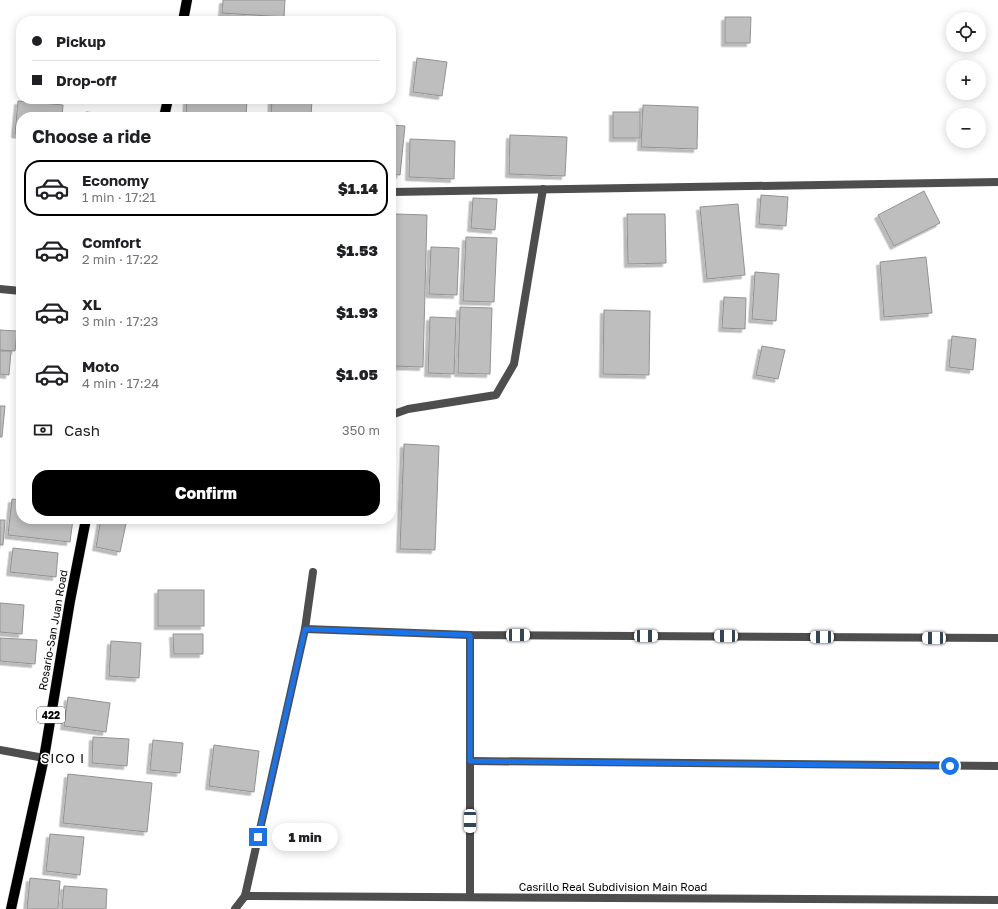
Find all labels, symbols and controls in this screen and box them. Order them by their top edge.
map controls [946,12,986,148]
button: locate [946,12,986,52]
text: Pickup [56,32,106,50]
button: + [946,60,986,100]
text: Drop-off [56,71,116,89]
button: − [946,108,986,148]
text: Choose a ride [32,125,151,147]
icon: car [34,170,70,206]
text: Economy [82,171,149,189]
text: $1.14 [338,179,378,197]
text: 1 min · 17:21 [82,189,156,205]
icon: car [34,232,70,268]
text: Comfort [82,233,141,251]
text: $1.53 [336,241,378,259]
text: 2 min · 17:22 [82,251,158,267]
icon: car [34,294,70,330]
text: XL [82,295,101,313]
text: $1.93 [336,303,378,321]
text: 3 min · 17:23 [82,313,158,329]
icon: car [34,356,70,392]
text: Moto [82,357,119,375]
text: $1.05 [336,365,378,383]
text: 4 min · 17:24 [82,375,159,391]
icon: cash [32,419,54,441]
text: Cash [64,421,100,439]
text: 350 m [342,422,380,438]
button: Confirm [32,470,380,516]
street label: Rosario-San Juan Road [35,569,70,691]
car [506,629,530,641]
car [634,630,658,642]
car [714,630,738,642]
car [810,631,834,643]
car [922,632,946,644]
road number: 422 [37,707,65,723]
district label: SICO I [41,750,85,766]
route start [941,757,959,775]
car [464,809,476,833]
callout: 1 min [272,823,338,851]
route end [249,828,267,846]
text: 1 min [288,829,322,845]
street label: Casrillo Real Subdivision Main Road [519,880,707,893]

